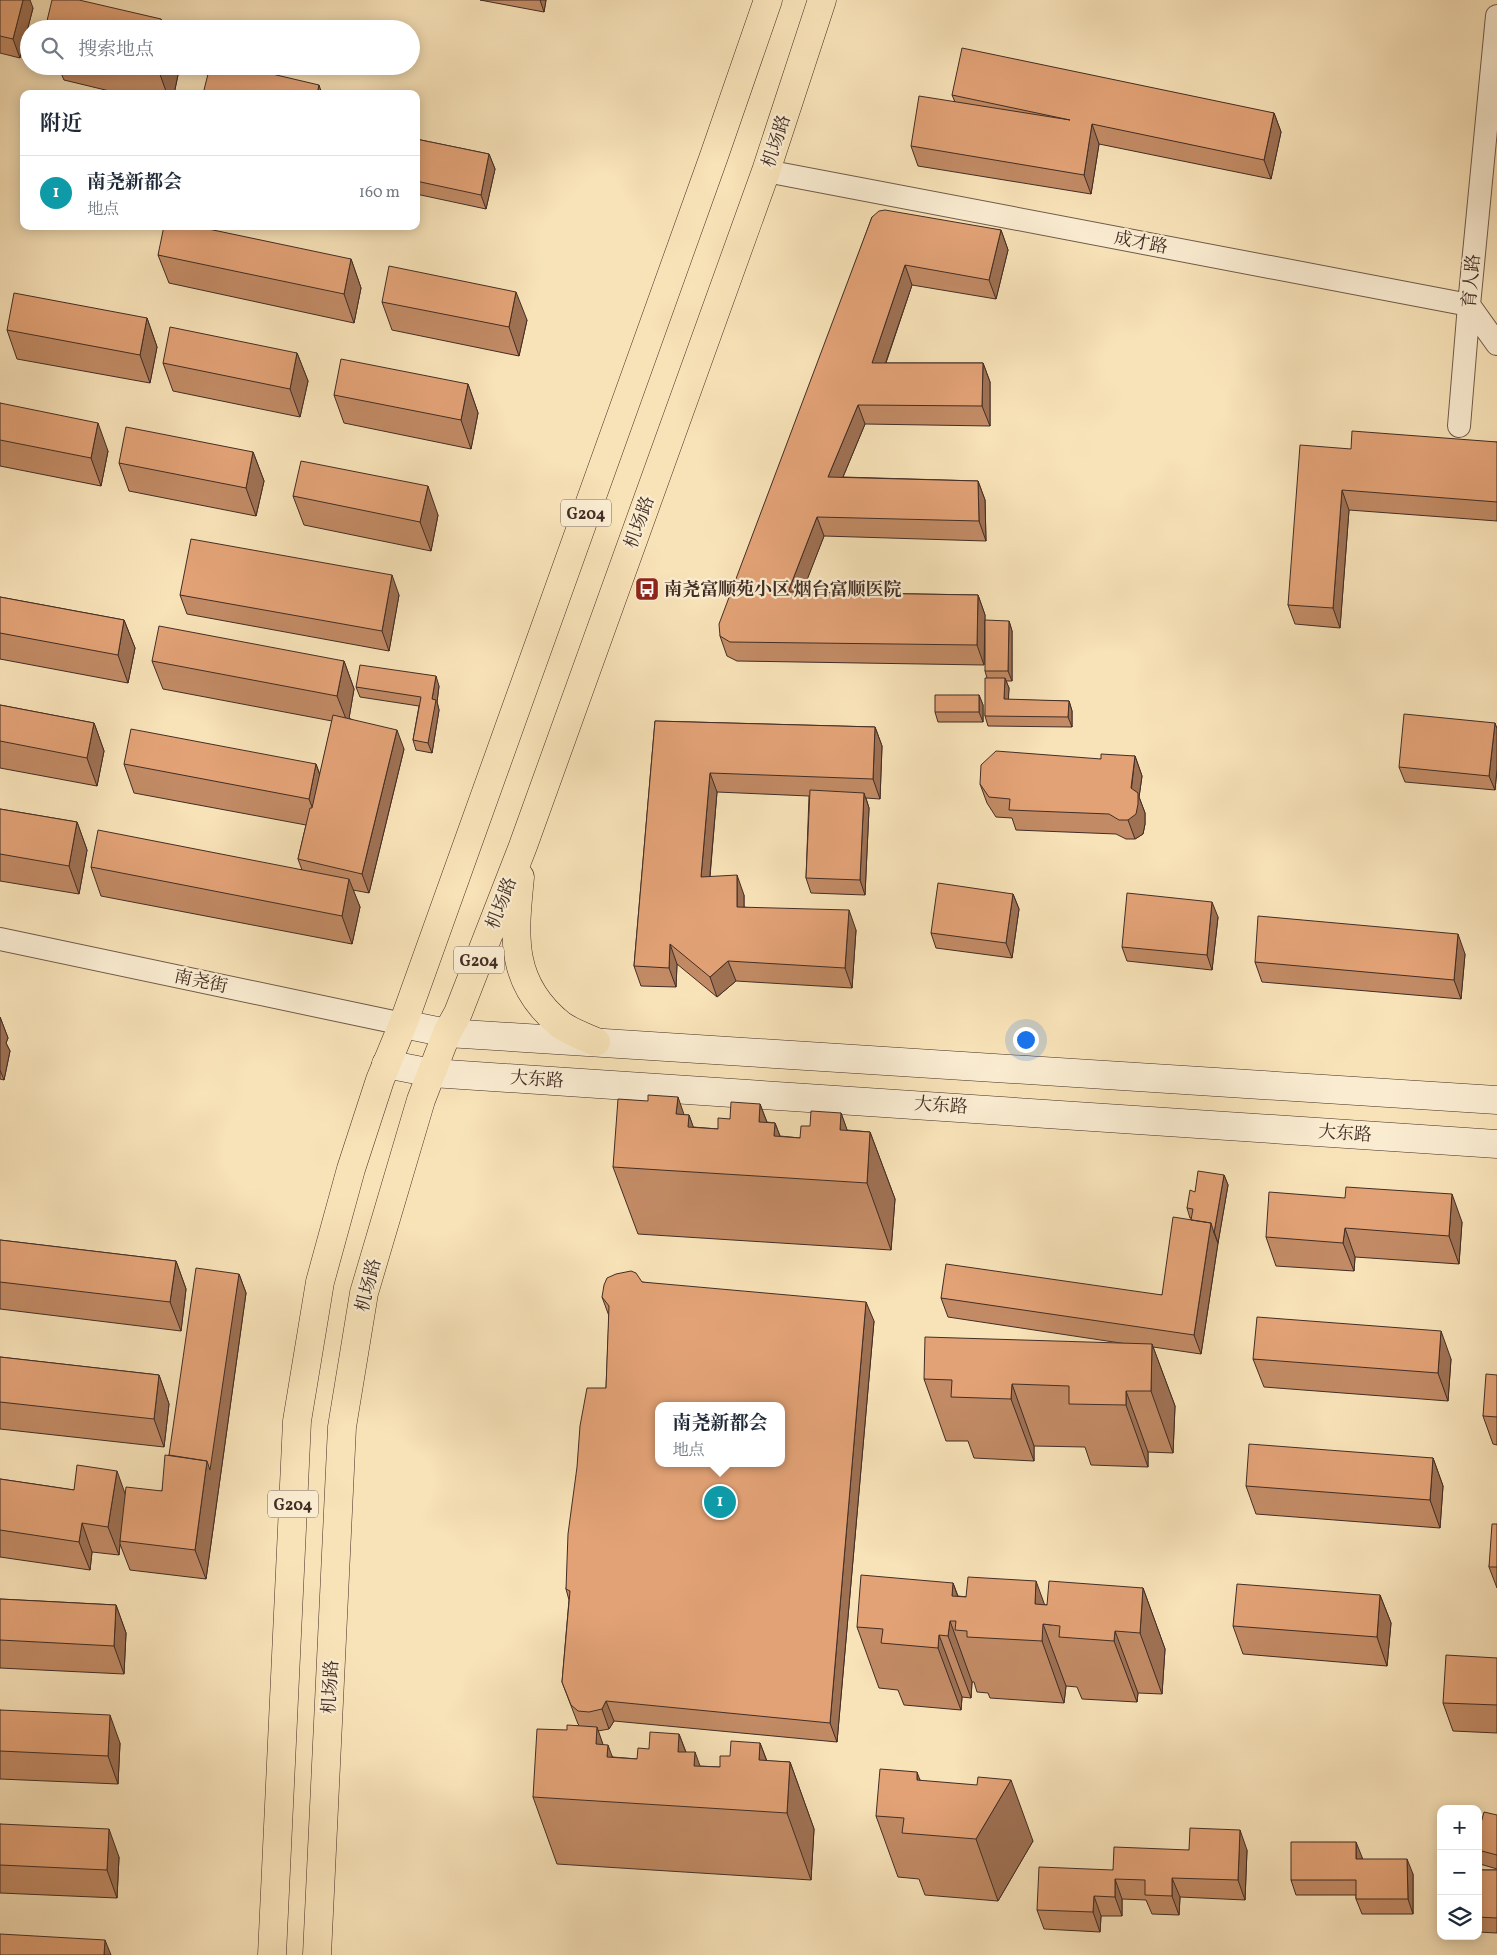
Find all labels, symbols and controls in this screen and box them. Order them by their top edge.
search box [20,20,420,75]
icon: search [38,34,66,62]
text: 搜索地点 [78,37,154,63]
text: 附近 [40,110,82,139]
street label: 机场路 [757,112,798,171]
text: 南尧新都会 [87,170,182,196]
text: 1 [53,182,59,204]
text: 160 m [359,182,400,204]
text: 地点 [87,199,119,221]
street label: 成才路 [1112,226,1170,261]
street label: 育人路 [1458,253,1487,309]
street label: 机场路 [619,493,661,552]
road number: G204 [561,499,611,526]
bus stop icon: 南尧富顺苑小区 烟台富顺医院 [634,576,660,602]
place label: 南尧富顺苑小区 烟台富顺医院 [664,578,902,603]
street label: 机场路 [481,874,524,933]
road number: G204 [454,946,504,974]
street label: 南尧街 [172,965,230,1000]
your location [1013,1027,1039,1053]
street label: 大东路 [509,1066,565,1095]
street label: 大东路 [913,1092,969,1121]
street label: 大东路 [1317,1120,1373,1149]
street label: 机场路 [351,1256,388,1315]
popup [655,1402,785,1467]
text: 南尧新都会 [672,1411,768,1437]
text: 地点 [672,1440,705,1462]
pin: 1 [704,1483,736,1521]
road number: G204 [268,1490,318,1518]
street label: 机场路 [318,1659,345,1715]
map controls [1437,1805,1482,1940]
button: + [1437,1805,1482,1850]
button: − [1437,1850,1482,1895]
button: layers [1437,1895,1482,1940]

